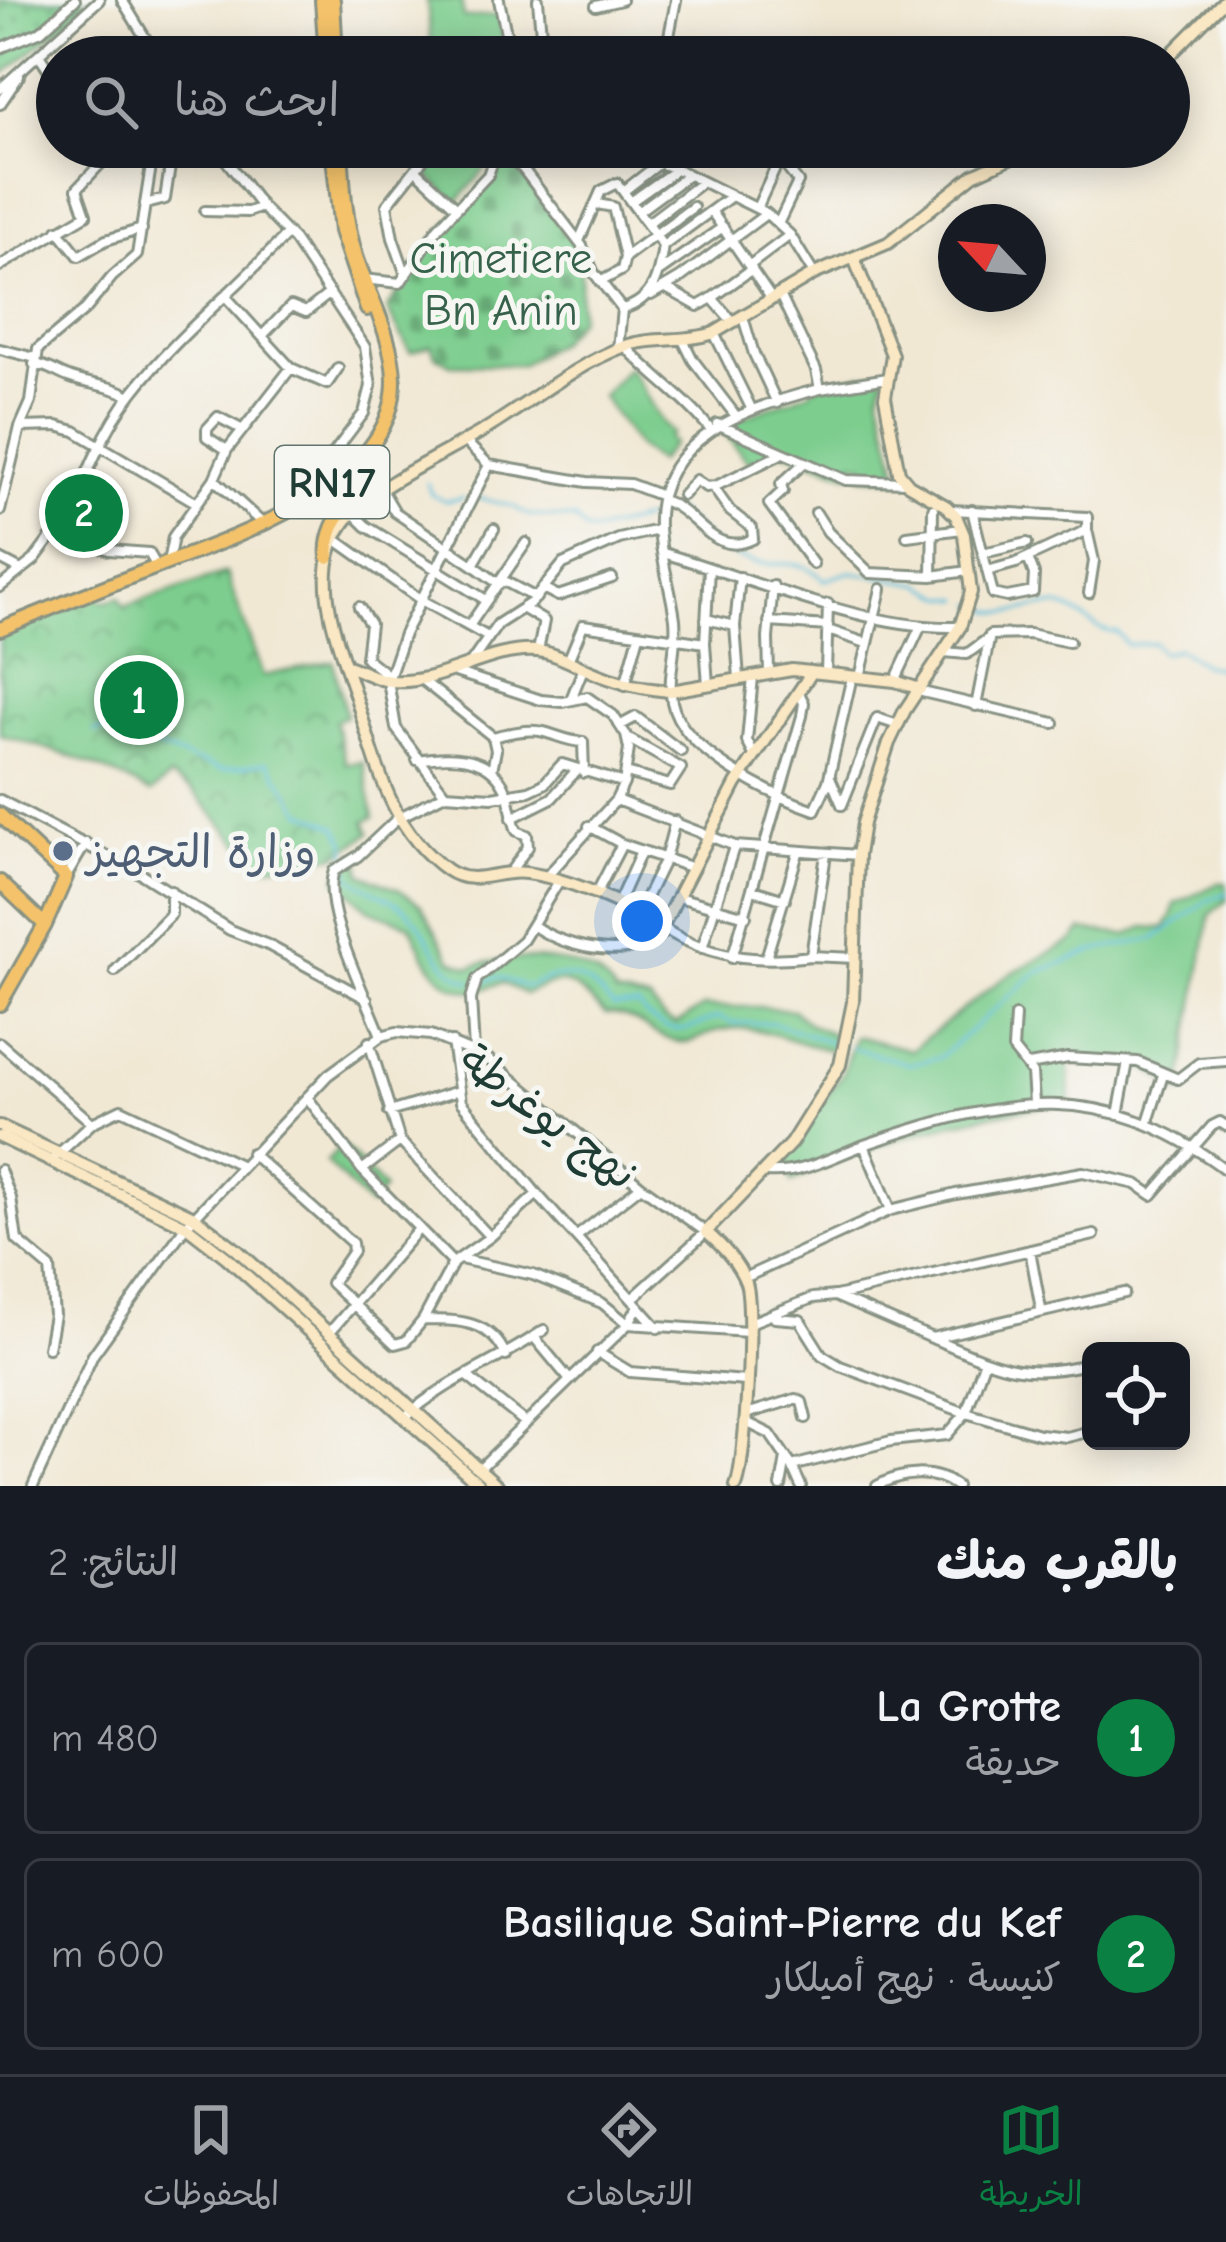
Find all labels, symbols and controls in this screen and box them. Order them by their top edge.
search box [36,36,1190,168]
icon: search [78,69,144,135]
text: ابحث هنا [174,74,339,126]
north arrow [938,204,1046,312]
park label: Cimetiere Bn Anin [410,232,592,336]
road number: RN17 [275,446,389,518]
pin: 2 [45,468,123,558]
pin: 1 [100,655,178,745]
place label: وزارة التجهيز [83,826,316,878]
marker: وزارة التجهيز [50,838,76,864]
your location [612,891,672,951]
street label: نهج يوغرطة [447,1033,647,1204]
map controls [1082,1342,1190,1450]
button: locate [1082,1342,1190,1450]
text: بالقرب منك [936,1532,1178,1591]
text: النتائج: 2 [48,1540,178,1585]
text: La Grotte [876,1680,1061,1732]
text: 480 m [51,1716,159,1761]
text: 1 [1128,1716,1144,1761]
text: حديقة [965,1740,1061,1785]
text: Basilique Saint-Pierre du Kef [503,1896,1061,1948]
text: 600 m [51,1932,165,1977]
text: 2 [1126,1932,1146,1977]
text: كنيسة · نهج أميلكار [768,1956,1061,2001]
tab: المحفوظات [143,2097,279,2223]
tab: الاتجاهات [566,2097,693,2223]
tab: الخريطة [980,2097,1083,2223]

